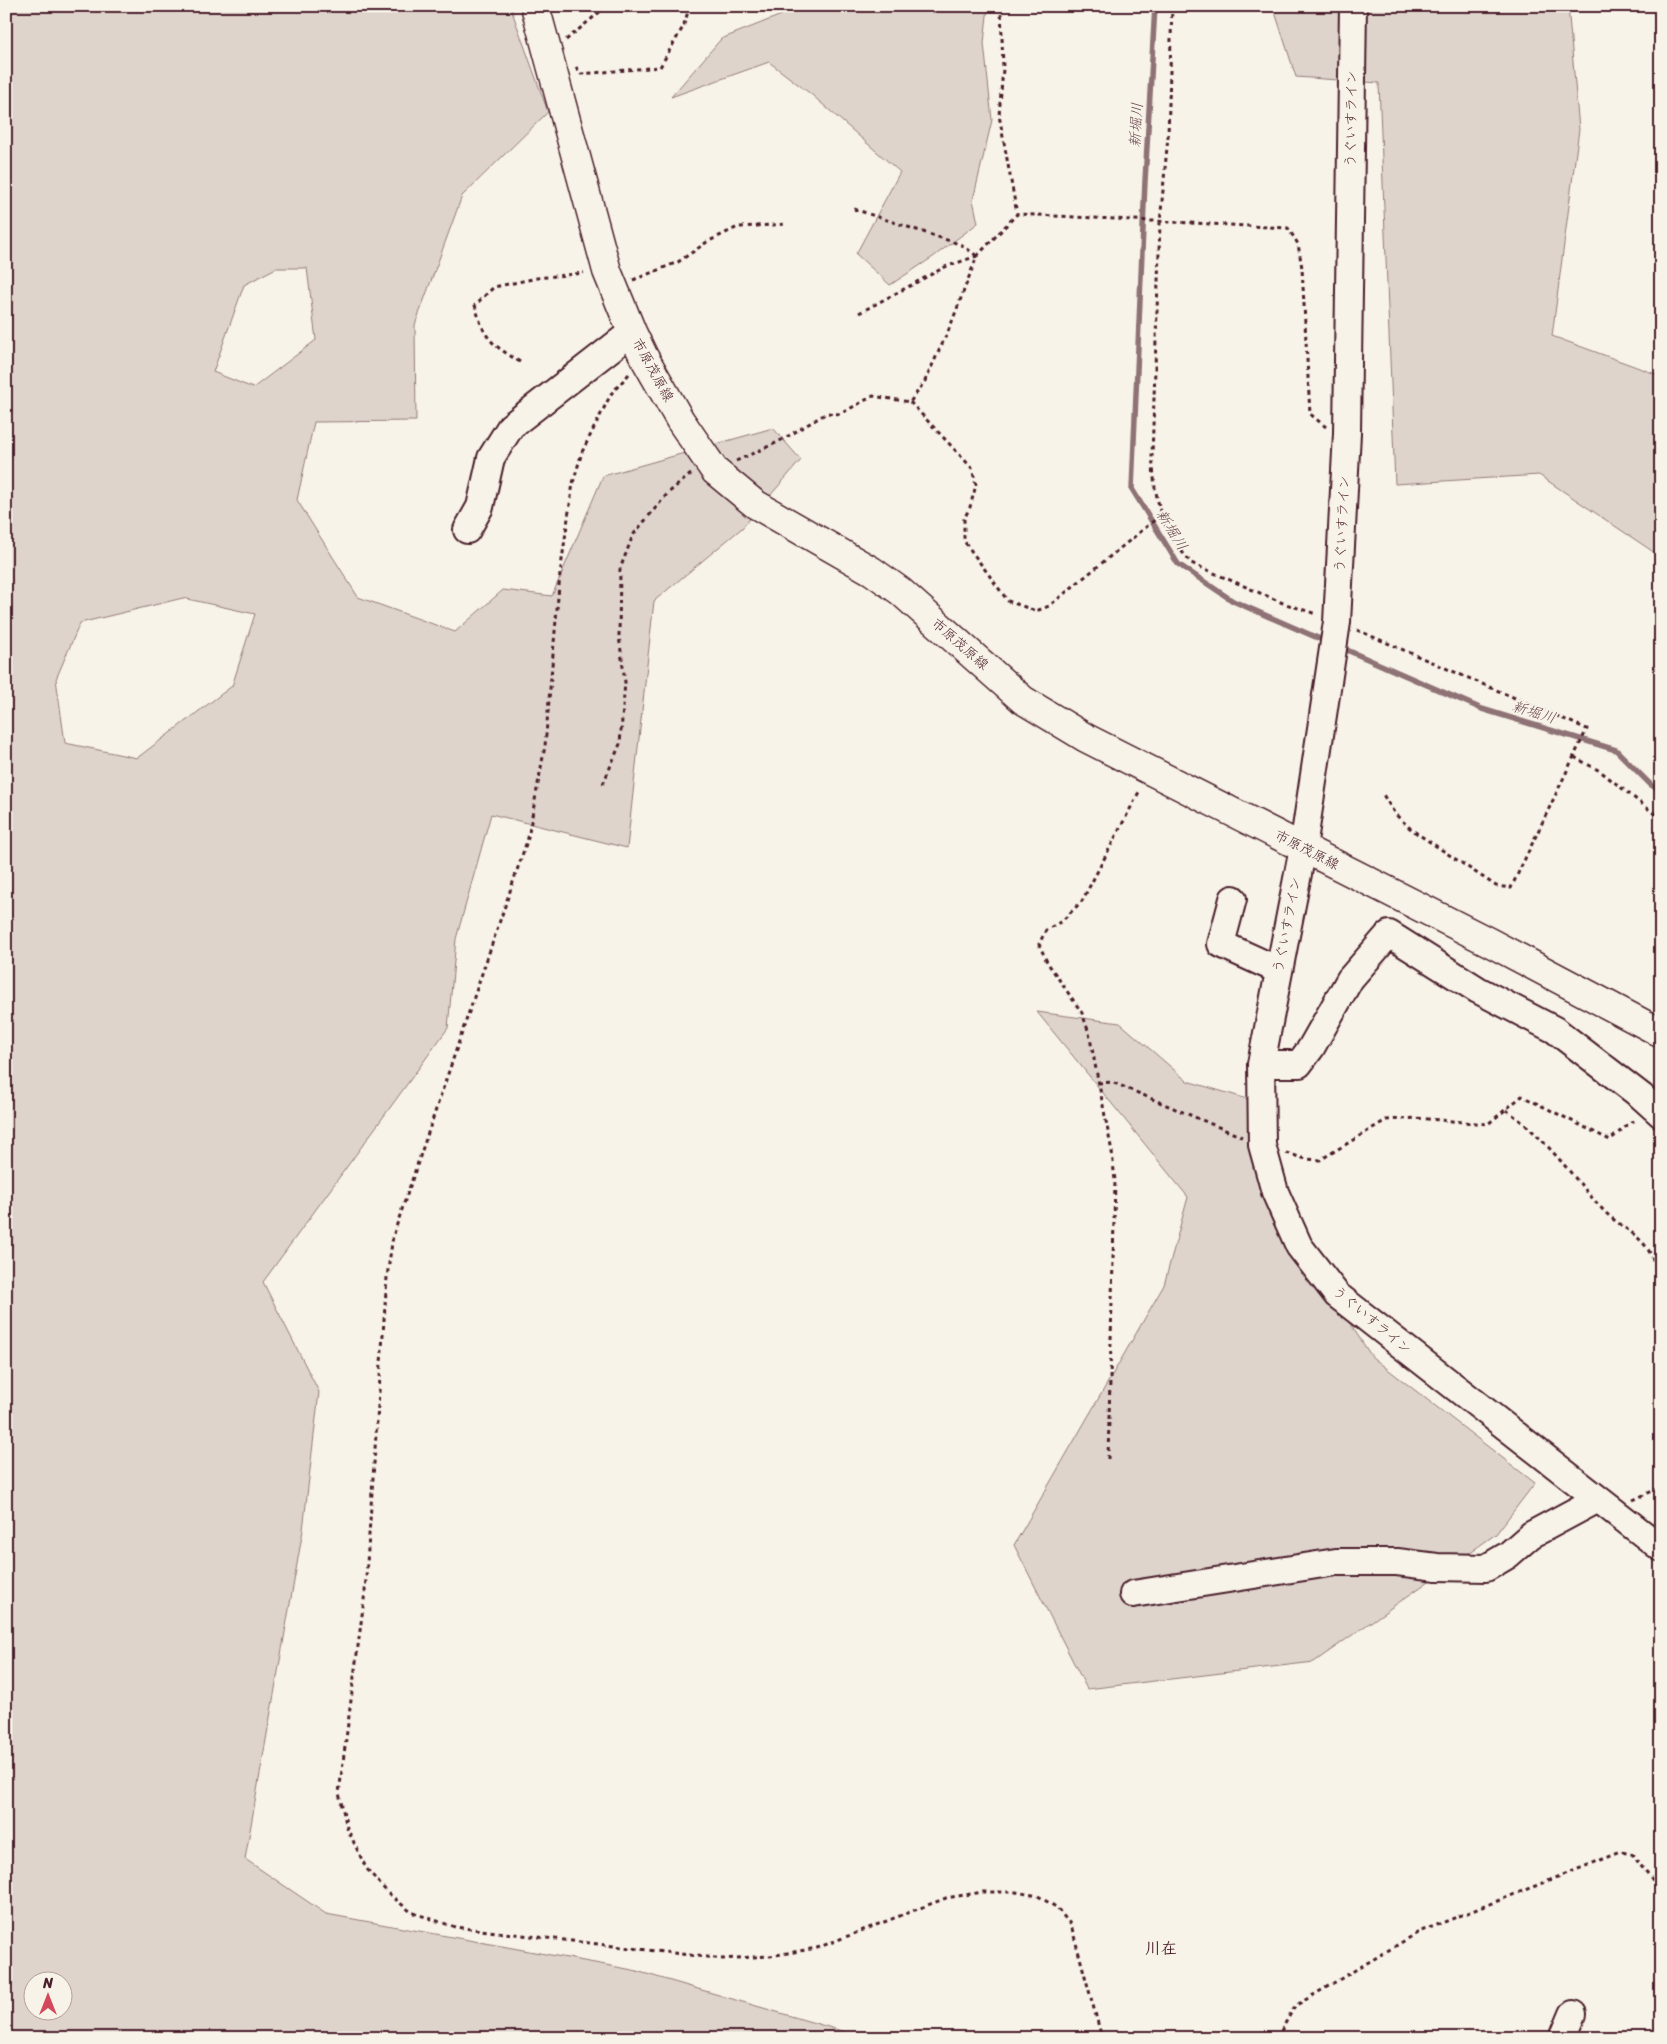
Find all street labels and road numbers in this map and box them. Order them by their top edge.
street label: うぐいすライン [1338,70,1364,168]
street label: 市原茂原線 [625,333,681,407]
street label: うぐいすライン [1327,475,1357,573]
street label: 市原茂原線 [925,612,995,676]
street label: 市原茂原線 [1270,823,1344,877]
street label: うぐいすライン [1265,875,1309,975]
street label: うぐいすライン [1327,1279,1417,1361]

